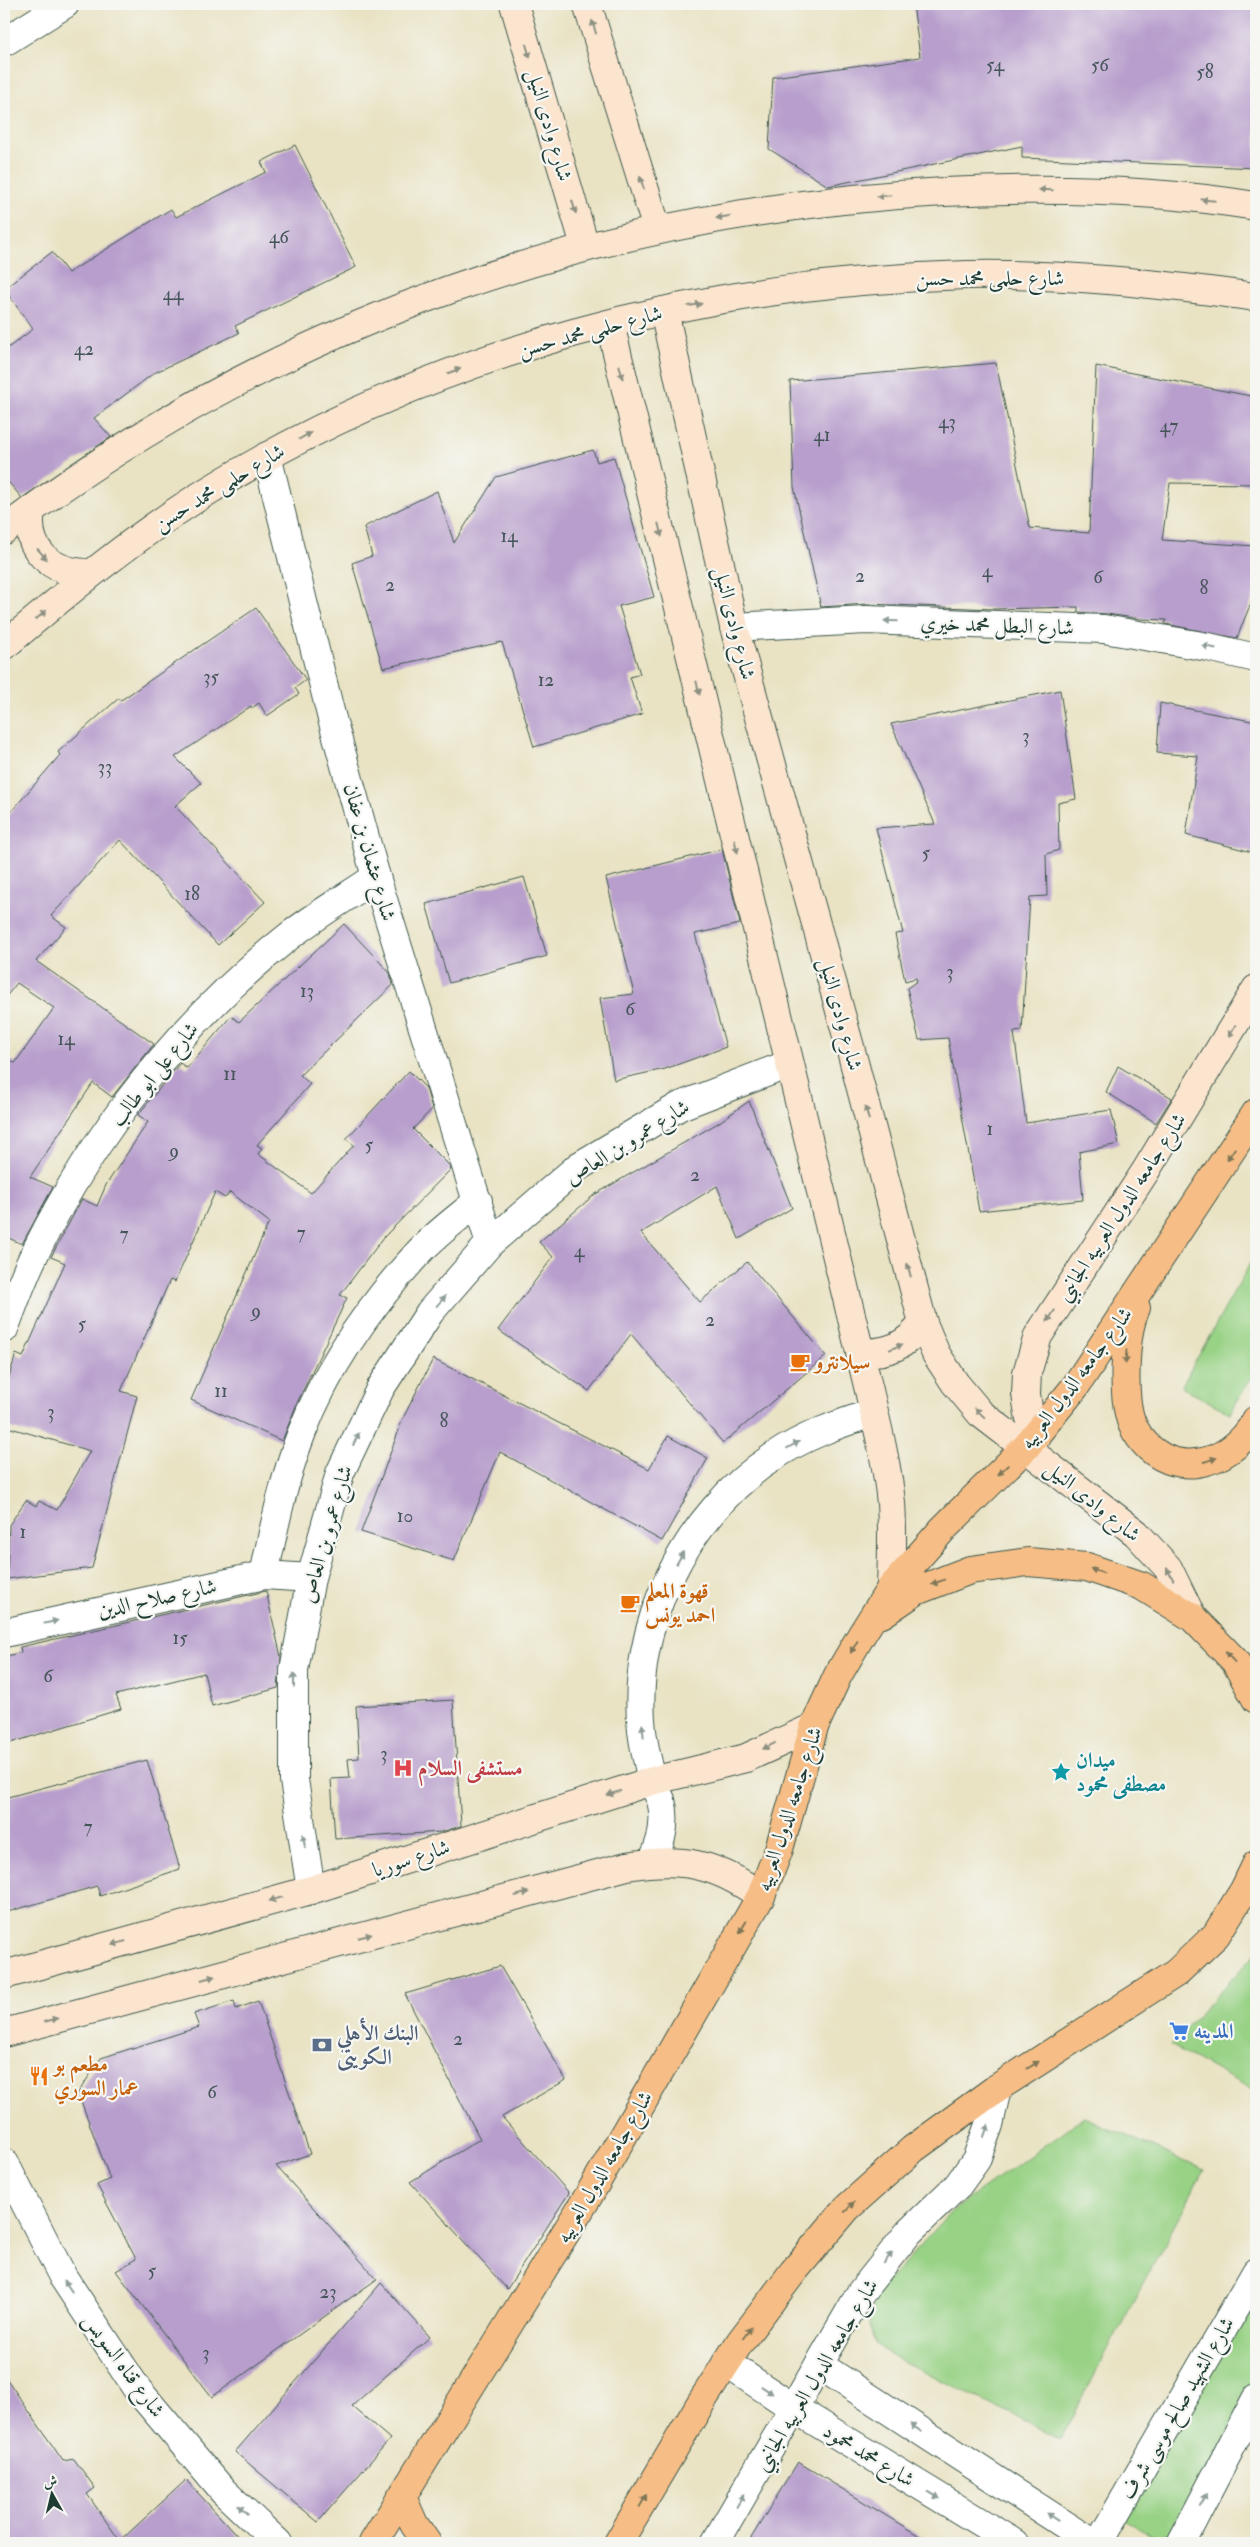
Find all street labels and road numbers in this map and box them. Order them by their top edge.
street label: شارع وادى النيل [517,66,578,186]
street label: شارع حلمى محمد حسن [916,265,1064,296]
street label: شارع حلمى محمد حسن [515,299,666,368]
street label: شارع حلمى محمد حسن [149,438,292,541]
street label: شارع وادى النيل [704,564,762,684]
street label: شارع البطل محمد خيري [920,609,1074,646]
street label: شارع عثمان بن عفان [333,780,402,925]
street label: شارع وادى النيل [809,955,869,1075]
street label: شارع على ابو طالب [104,1017,208,1135]
street label: شارع عمرو بن العاص [560,1093,697,1195]
street label: شارع جامعه الدول العربيه الجانبي [1050,1108,1197,1310]
street label: شارع جامعه الدول العربيه [1014,1302,1142,1457]
street label: شارع وادى النيل [1037,1454,1146,1551]
street label: شارع عمرو بن العاص [294,1462,363,1607]
street label: شارع صلاح الدين [95,1573,220,1629]
street label: شارع جامعه الدول العربيه [750,1723,833,1896]
street label: شارع سوريا [369,1833,455,1887]
street label: شارع جامعه الدول العربيه [550,2086,662,2250]
street label: شارع جامعه الدول العربيه الجانبي [748,2274,889,2479]
street label: شارع قناه السويس [73,2308,171,2425]
street label: شارع الشهيد صالح موسى شرف [1114,2312,1244,2506]
street label: شارع محمد محمود [816,2417,920,2497]

